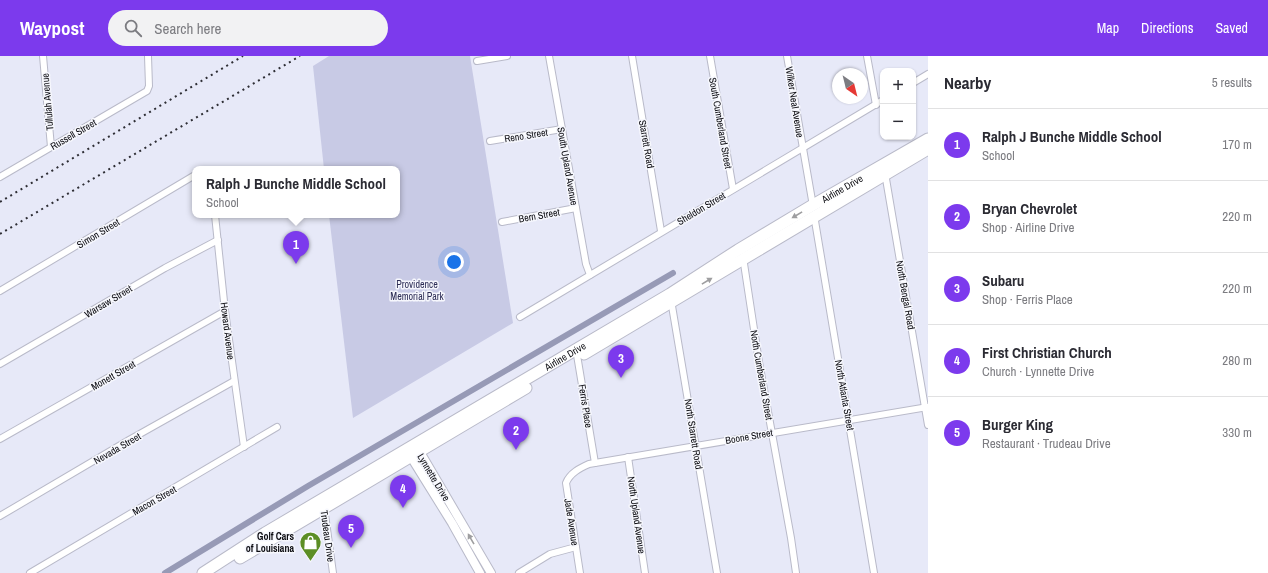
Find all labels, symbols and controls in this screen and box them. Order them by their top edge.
search box [108,10,388,46]
text: Waypost [20,15,84,41]
icon: search [122,17,144,39]
text: Search here [154,18,221,39]
text: Map [1097,19,1119,37]
text: Directions [1141,19,1193,37]
text: Saved [1215,19,1248,37]
street label: Wilker Neal Avenue [782,66,807,139]
north arrow [832,68,868,104]
map controls [880,68,916,140]
button: + [880,68,916,104]
text: Nearby [944,71,991,94]
street label: Tullulah Avenue [38,72,56,131]
text: 5 results [1212,74,1252,91]
street label: South Cumberland Street [706,76,735,170]
button: − [880,104,916,140]
street label: Russell Street [48,116,99,153]
street label: Starrett Road [636,119,657,169]
street label: Reno Street [503,126,549,145]
street label: South Upland Avenue [554,126,581,207]
text: Ralph J Bunche Middle School [982,126,1162,147]
text: 1 [954,136,960,153]
text: 170 m [1222,136,1252,153]
text: School [982,147,1015,164]
popup [192,166,400,218]
street label: Airline Drive [818,172,866,206]
text: Ralph J Bunche Middle School [206,173,386,194]
street label: Sheldon Street [675,189,728,228]
text: School [206,194,239,211]
text: Bryan Chevrolet [982,198,1077,219]
street label: Bern Street [518,205,561,225]
text: 2 [954,208,960,225]
text: 220 m [1222,208,1252,225]
one-way arrow [791,211,803,218]
street label: Simon Street [74,215,123,251]
text: Shop · Airline Drive [982,219,1074,236]
pin: 1 [283,231,309,264]
your location [444,252,464,272]
street label: North Bengal Road [893,260,918,331]
text: Subaru [982,270,1024,291]
park label: Providence Memorial Park [390,278,445,303]
one-way arrow [701,278,712,285]
text: 3 [954,280,960,297]
text: 220 m [1222,280,1252,297]
street label: Warsaw Street [82,282,135,321]
text: Shop · Ferris Place [982,291,1073,308]
street label: Howard Avenue [218,302,238,361]
street label: North Cumberland Street [747,329,776,422]
street label: Airline Drive [541,339,588,374]
text: First Christian Church [982,342,1112,363]
pin: 3 [608,345,634,378]
text: 4 [954,352,960,369]
text: 280 m [1222,352,1252,369]
street label: Monett Street [89,357,138,393]
street label: North Atlanta Street [832,359,857,432]
text: Church · Lynnette Drive [982,363,1094,380]
street label: Ferris Place [576,383,595,429]
street label: North Starrett Road [682,398,705,470]
text: Burger King [982,414,1053,435]
pin: 2 [503,417,529,450]
text: 5 [954,424,960,441]
text: 330 m [1222,424,1252,441]
street label: Boone Street [724,426,774,447]
street label: Nevada Street [91,429,144,467]
text: Restaurant · Trudeau Drive [982,435,1111,452]
street label: Lynnette Drive [414,451,453,504]
pin: 4 [390,475,416,508]
street label: North Upland Avenue [625,476,648,555]
street label: Macon Street [130,482,179,518]
street label: Jade Avenue [561,498,582,547]
street label: Trudeau Drive [317,509,338,563]
pin: 5 [338,515,364,548]
shop icon: Golf Cars of Louisiana [297,529,323,562]
place label: Golf Cars of Louisiana [246,530,294,555]
one-way arrow [468,533,475,545]

